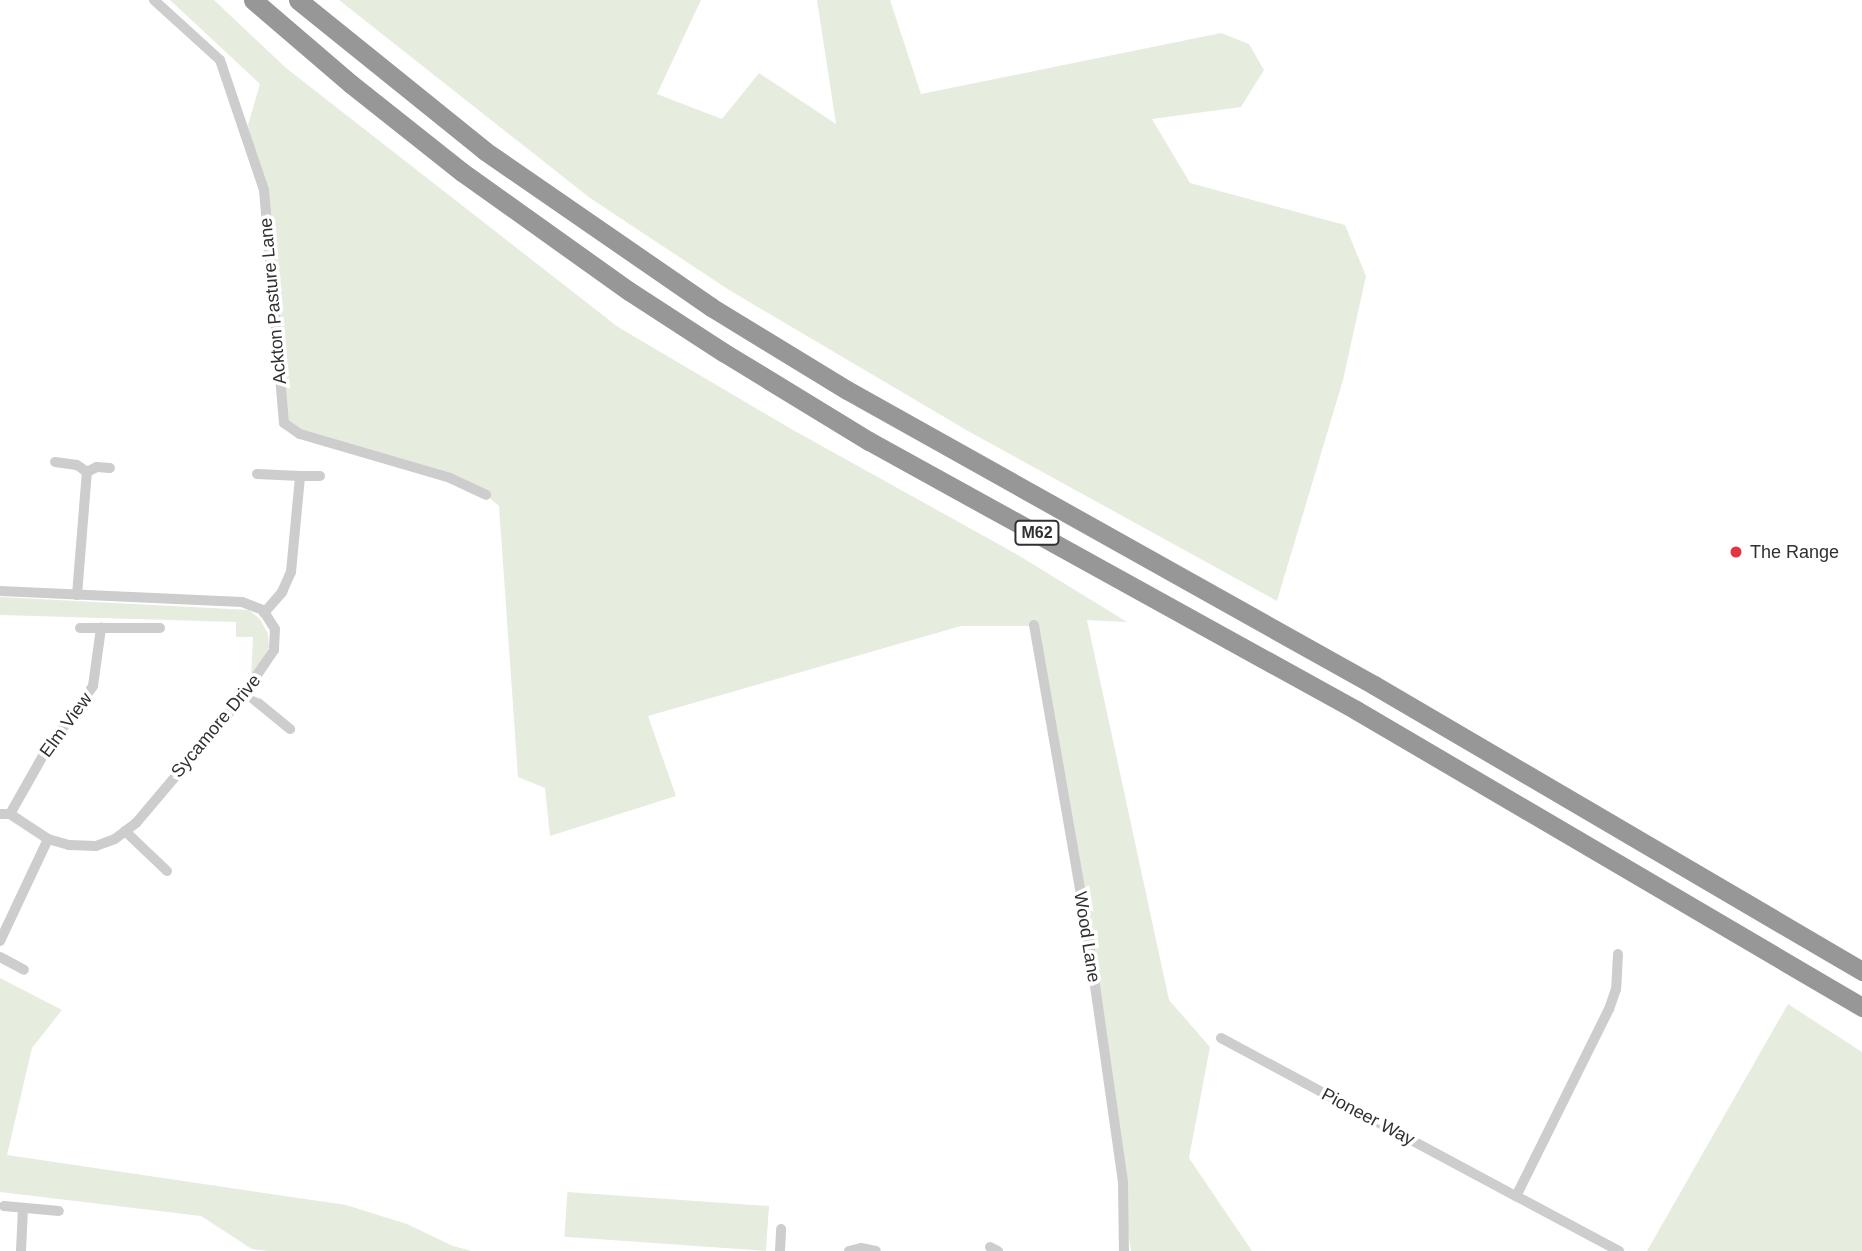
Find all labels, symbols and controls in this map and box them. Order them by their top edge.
street label: Ackton Pasture Lane [255,217,291,385]
road number: M62 [1014,520,1060,546]
place label: The Range [1750,541,1839,563]
marker: The Range [1728,544,1744,560]
street label: Sycamore Drive [167,670,265,782]
street label: Elm View [35,688,97,762]
street label: Wood Lane [1069,890,1105,984]
street label: Pioneer Way [1318,1083,1418,1151]

